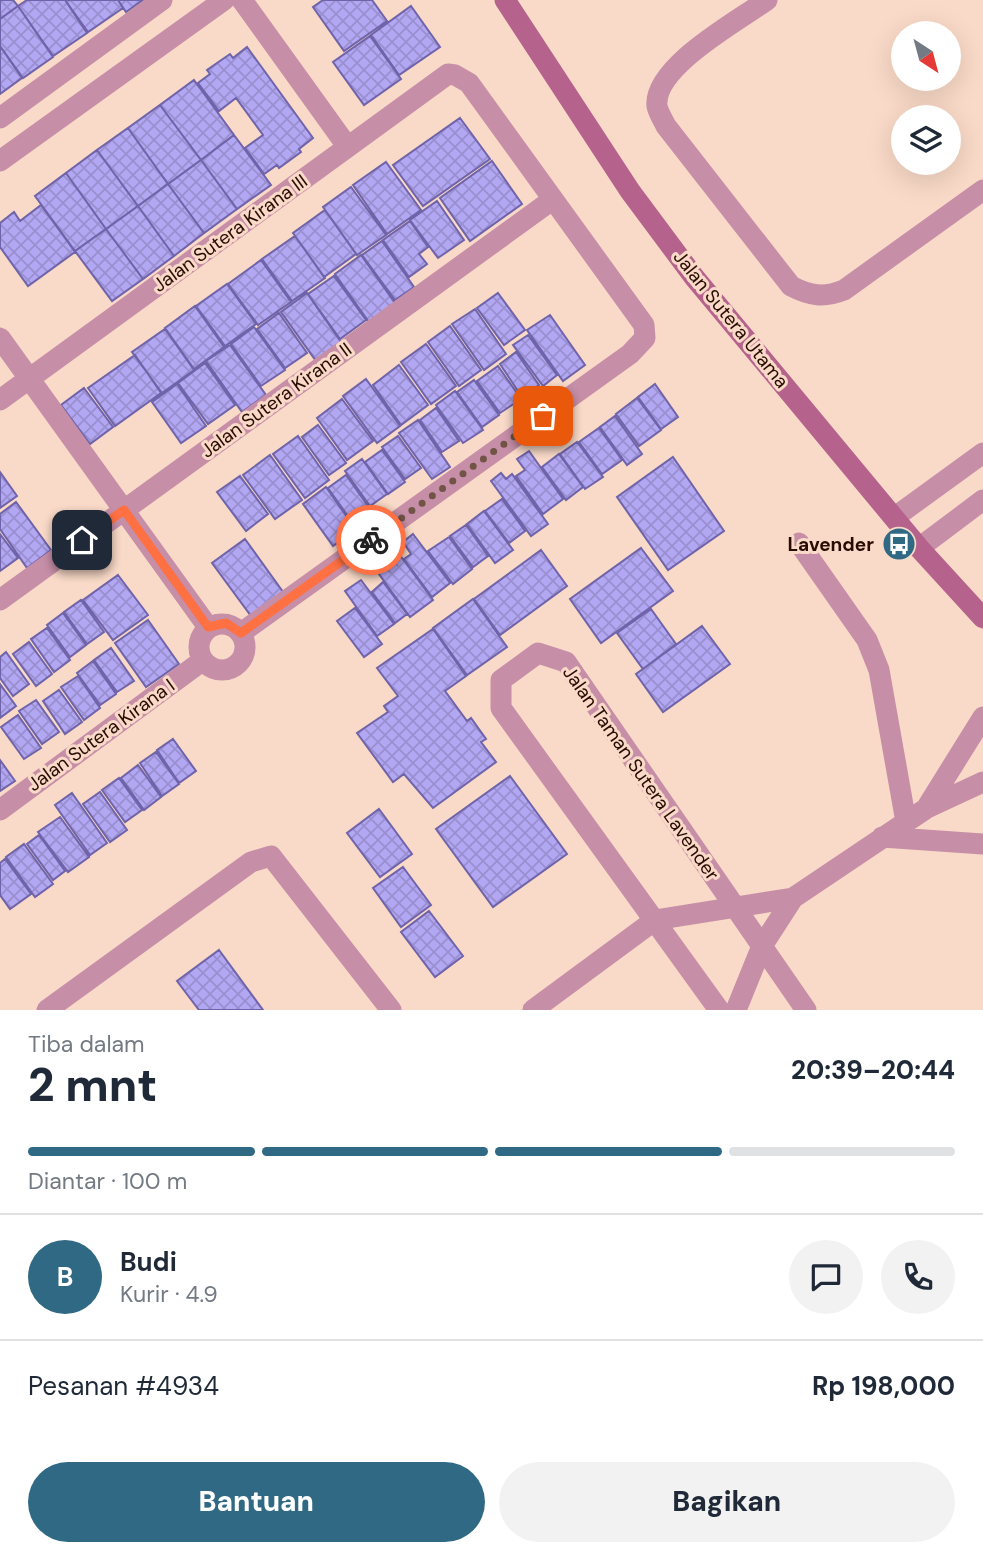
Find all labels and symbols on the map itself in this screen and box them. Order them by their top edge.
north arrow [891,21,961,91]
street label: Jalan Sutera Kirana III [148,168,312,298]
street label: Jalan Sutera Utama [668,245,794,393]
street label: Jalan Sutera Kirana II [195,337,357,463]
pin [513,386,573,446]
courier [336,505,406,575]
pin [52,510,112,570]
bus stop icon: Lavender [880,525,918,563]
place label: Lavender [787,532,874,557]
street label: Jalan Taman Sutera Lavender [557,661,725,885]
street label: Jalan Sutera Kirana I [22,673,180,797]

